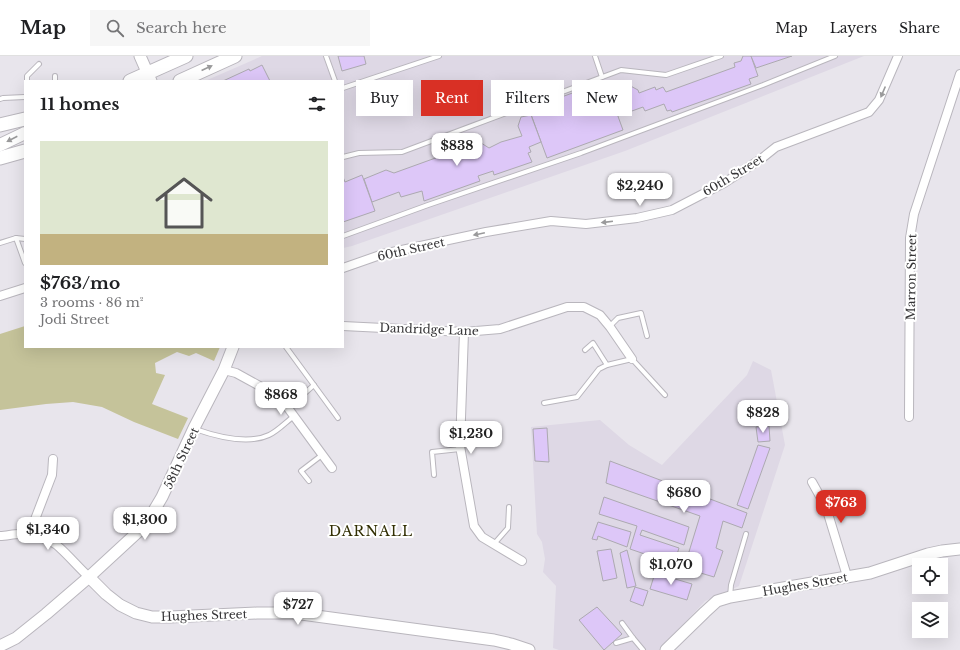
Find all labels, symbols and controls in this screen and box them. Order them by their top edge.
search box [90,10,370,46]
text: Map [20,16,66,39]
icon: search [104,17,126,39]
text: Search here [136,18,227,37]
text: Map [775,19,808,37]
text: Layers [830,19,877,37]
text: Share [899,19,940,37]
one-way arrow [202,65,214,71]
chip: Buy [356,80,413,116]
chip: Rent [421,80,483,116]
chip: Filters [491,80,564,116]
chip: New [572,80,632,116]
one-way arrow [879,86,885,98]
icon: filters [306,93,328,115]
text: 11 homes [40,94,119,115]
pin: $838 [433,133,481,167]
one-way arrow [7,136,18,142]
text: $838 [440,137,474,154]
street label: 60th Street [700,151,767,199]
icon: home [148,167,220,239]
pin: $2,240 [607,173,673,207]
text: $2,240 [616,177,664,194]
one-way arrow [601,218,613,225]
one-way arrow [473,231,485,237]
street label: Marron Street [903,233,919,320]
street label: 60th Street [376,234,447,264]
text: $763/mo [40,273,120,294]
text: 3 rooms · 86 m² [40,294,143,311]
text: Jodi Street [40,311,109,328]
street label: Dandridge Lane [379,320,479,338]
pin: $868 [257,382,305,416]
text: $868 [264,386,298,403]
pin: $828 [739,400,787,434]
text: $828 [746,404,780,421]
pin: $1,230 [438,421,504,455]
street label: 58th Street [160,424,202,491]
text: $1,230 [449,425,493,442]
pin: $680 [660,480,708,514]
text: $680 [666,484,702,501]
pin: $763 [817,490,865,524]
text: $763 [825,494,857,511]
pin: $1,300 [112,507,178,541]
text: $1,300 [122,511,168,528]
pin: $1,340 [15,517,81,551]
text: $1,340 [26,521,70,538]
district label: DARNALL [329,522,413,540]
pin: $1,070 [638,552,704,586]
text: $1,070 [649,556,693,573]
map controls [912,558,948,638]
button: locate [912,558,948,594]
street label: Hughes Street [761,569,849,599]
pin: $727 [274,592,322,626]
text: $727 [283,596,313,613]
button: layers [912,602,948,638]
street label: Hughes Street [161,606,248,624]

